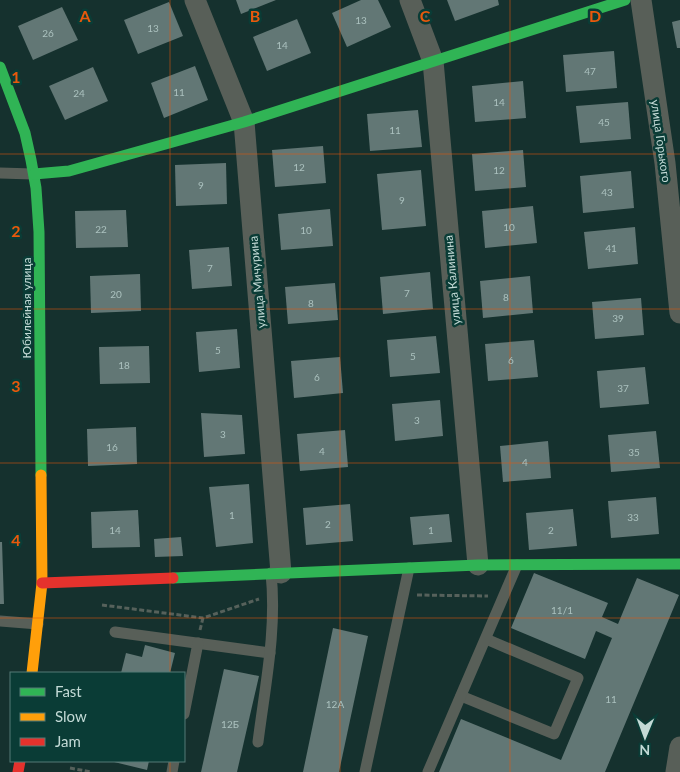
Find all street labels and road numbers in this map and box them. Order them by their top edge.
street label: улица Горького [648,98,674,184]
street label: улица Калинина [441,234,463,326]
street label: улица Мичурина [245,235,269,329]
street label: Юбилейная улица [19,257,34,359]

